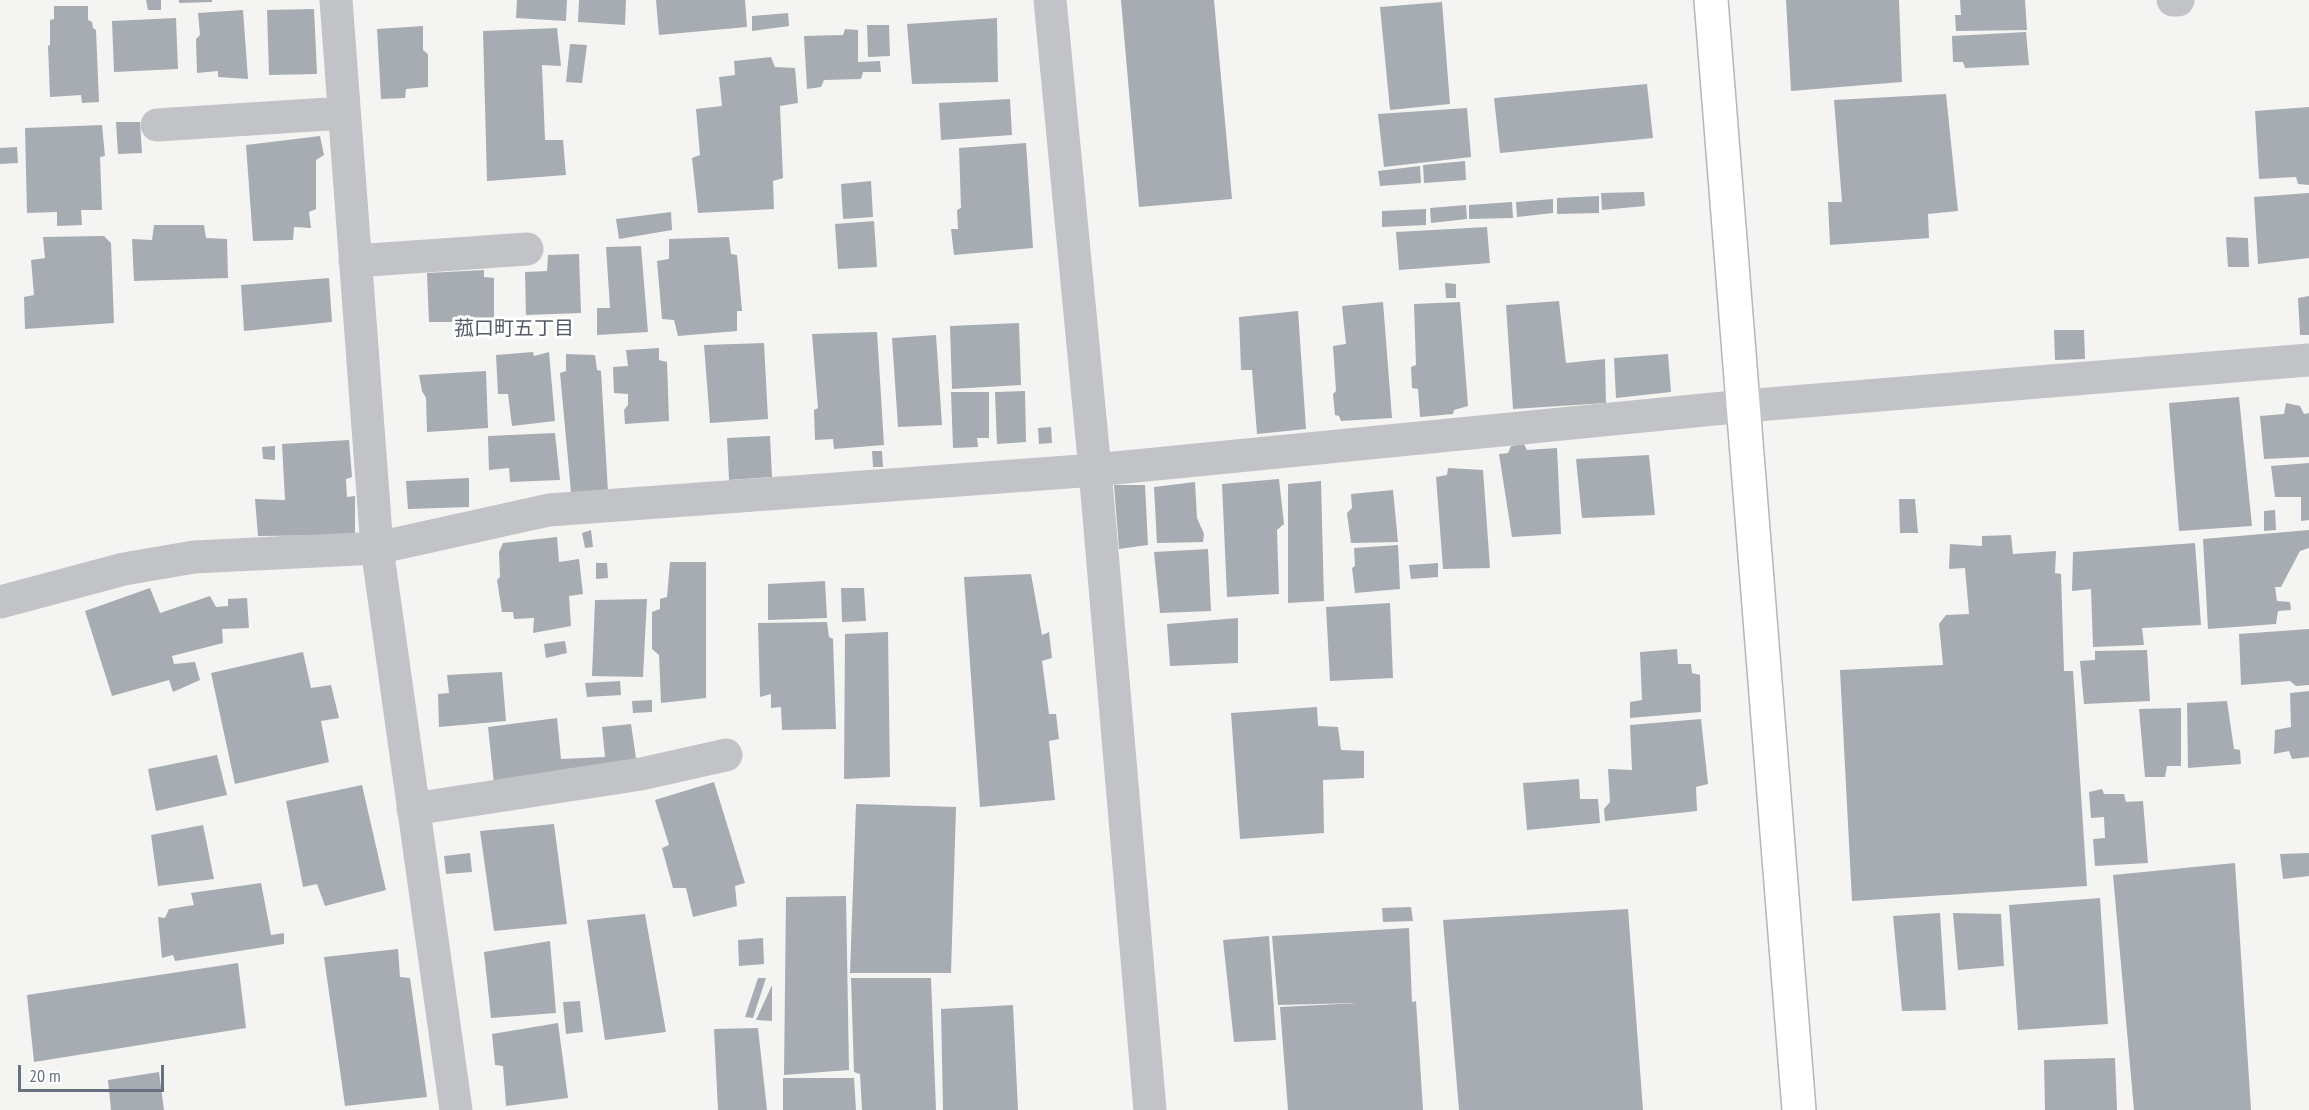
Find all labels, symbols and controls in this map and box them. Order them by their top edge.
district label: 菰口町五丁目 [454,317,574,341]
scale bar [21,1053,166,1091]
text: 20 m [29,1064,61,1087]

